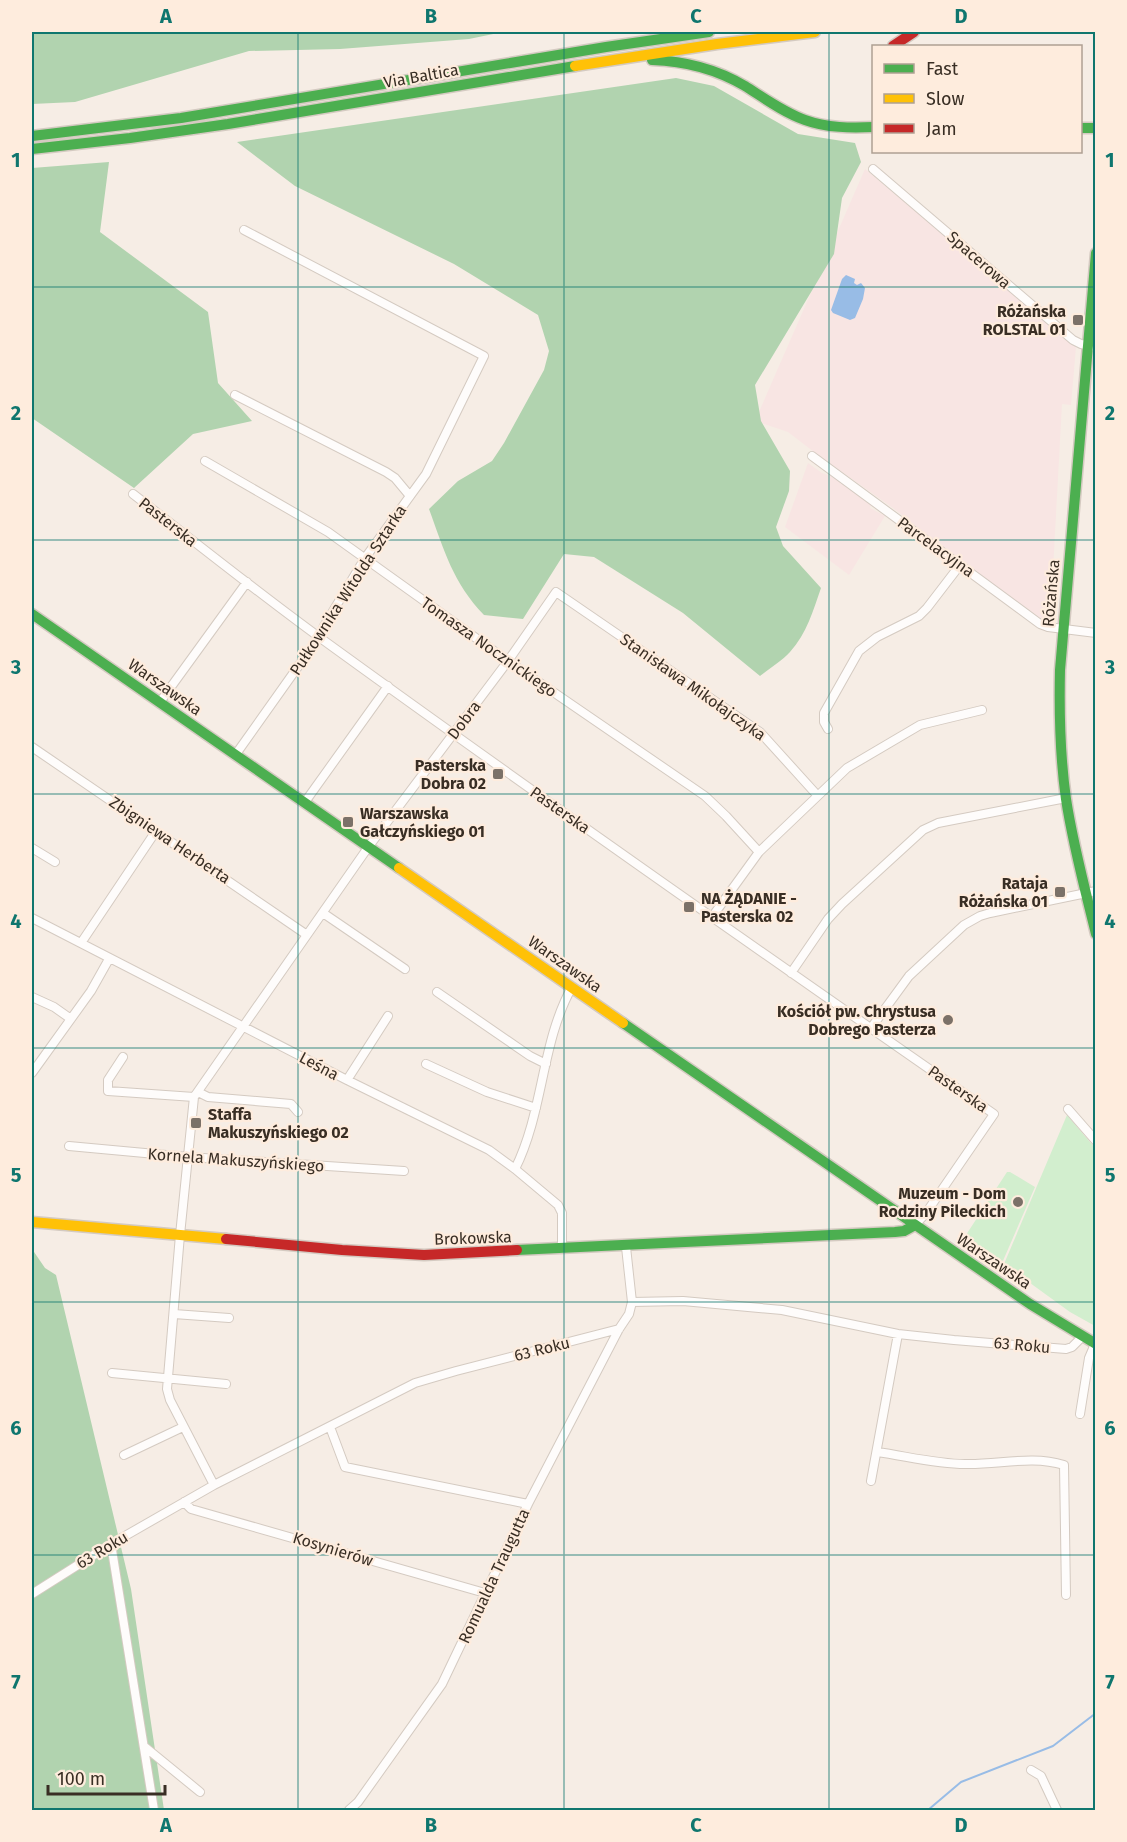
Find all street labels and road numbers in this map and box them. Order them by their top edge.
street label: Via Baltica [382,60,460,92]
street label: Spacerowa [943,227,1015,293]
street label: Pasterska [135,493,201,551]
street label: Pułkownika Witolda Sztarka [286,501,410,679]
street label: Parcelacyjna [894,513,978,581]
street label: Różańska [1039,558,1063,628]
street label: Tomasza Nocznickiego [417,593,561,701]
street label: Stanisława Mikołajczyka [617,630,769,744]
street label: Warszawska [124,655,206,719]
street label: Dobra [443,697,485,743]
street label: Pasterska [526,782,594,838]
street label: Zbigniewa Herberta [106,792,234,888]
street label: Warszawska [524,932,606,996]
street label: Leśna [296,1048,342,1084]
street label: Pasterska [924,1061,992,1117]
street label: Kornela Makuszyńskiego [147,1144,325,1176]
street label: Brokowska [434,1227,512,1249]
street label: Warszawska [953,1229,1035,1293]
street label: 63 Roku [512,1333,572,1365]
street label: 63 Roku [993,1333,1051,1357]
street label: Romualda Traugutta [454,1506,534,1646]
street label: 63 Roku [73,1527,131,1573]
street label: Kosynierów [291,1528,376,1570]

